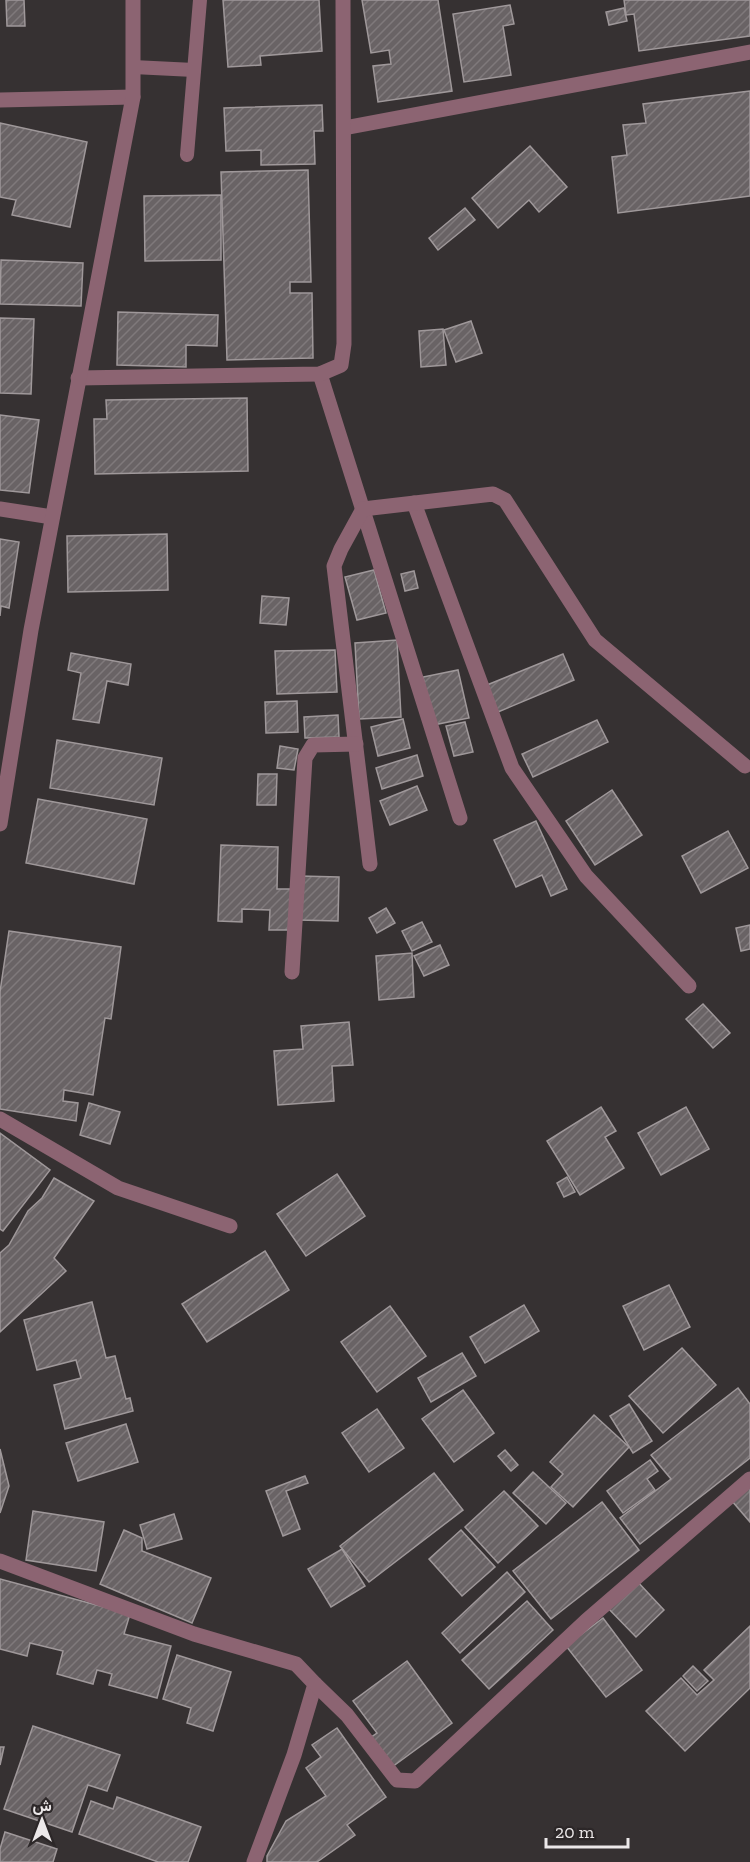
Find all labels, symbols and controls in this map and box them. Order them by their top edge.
north arrow [12,1790,72,1850]
text: ش [32,1796,52,1815]
scale bar [546,1811,628,1849]
text: 20 m [555,1821,595,1843]

